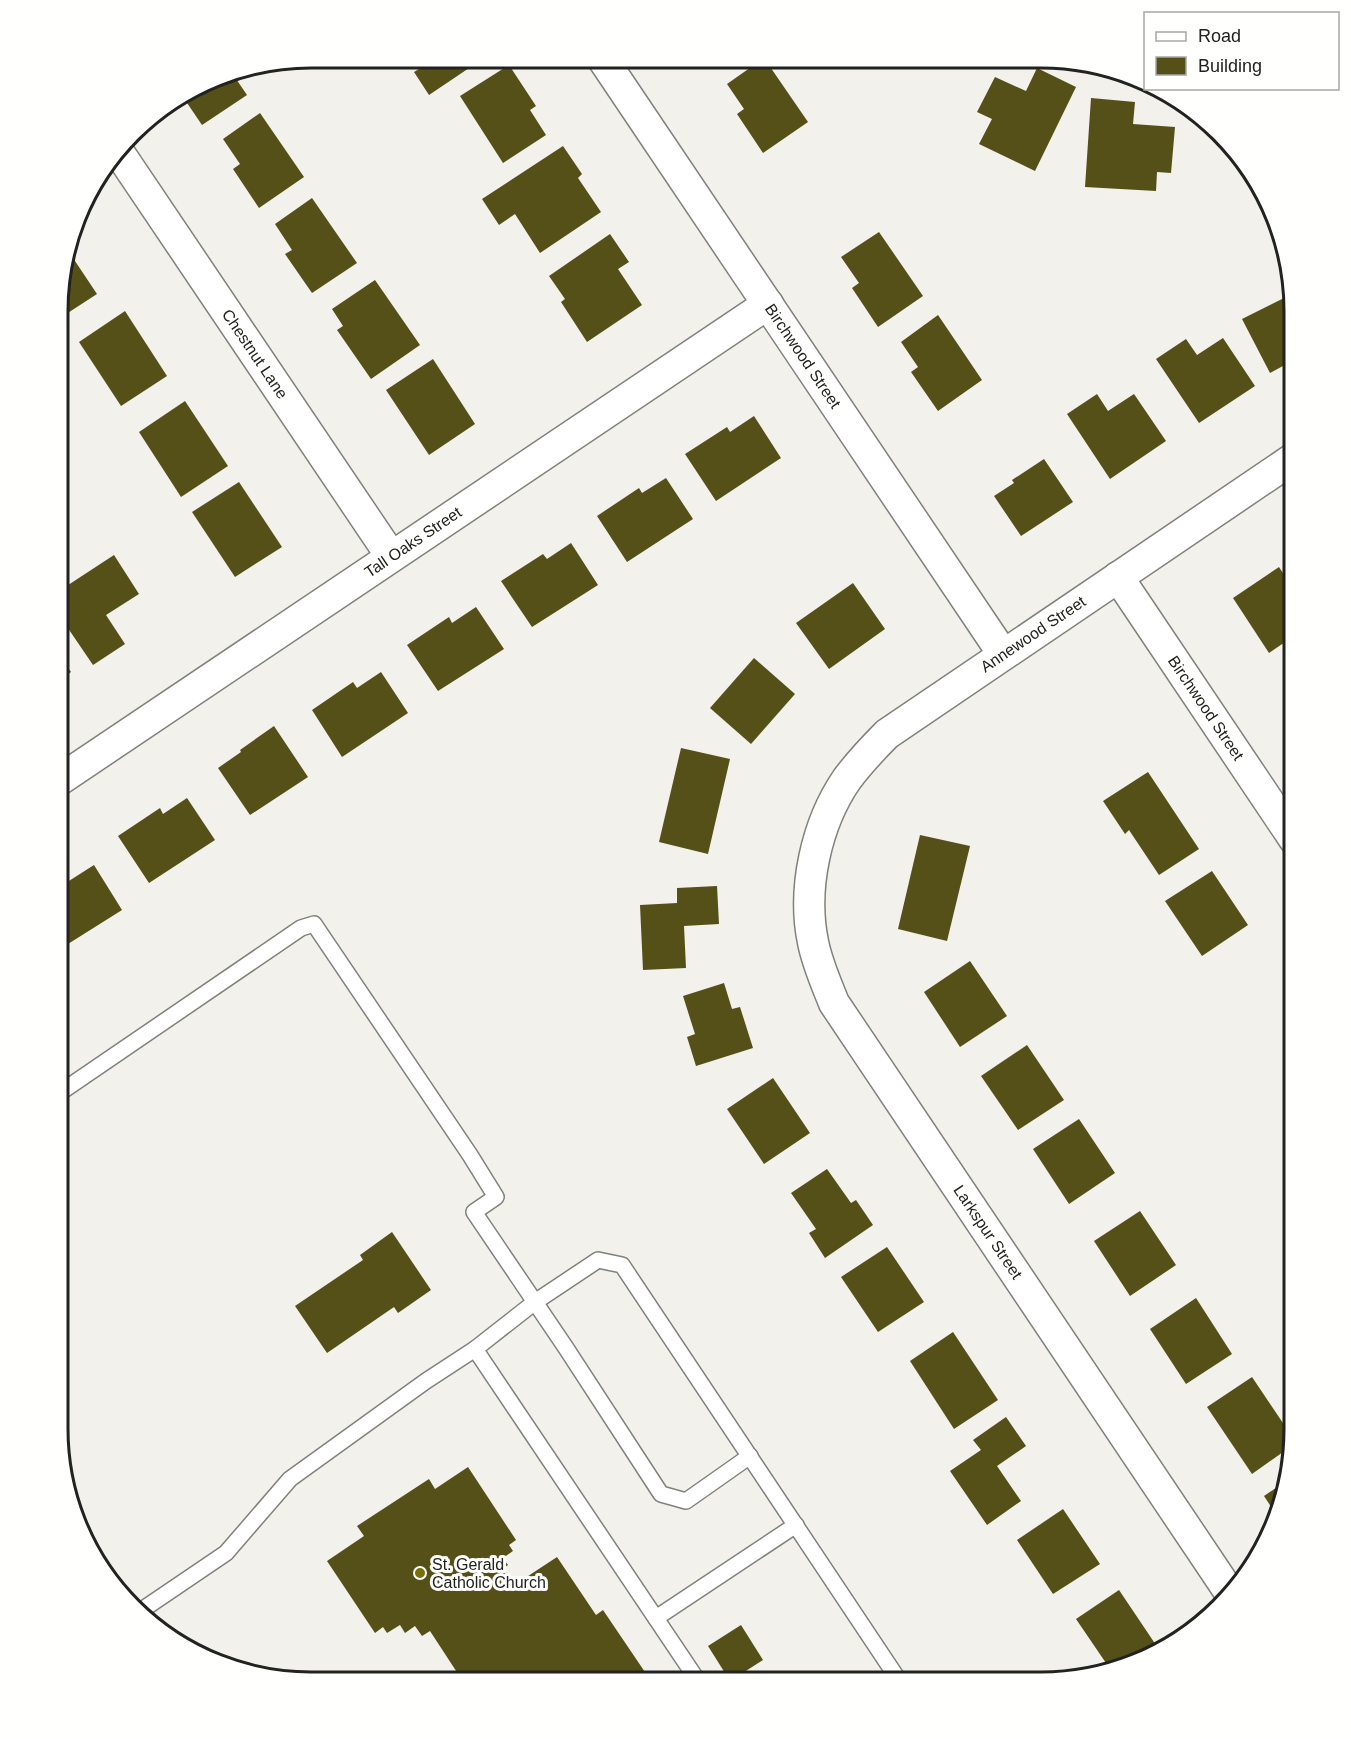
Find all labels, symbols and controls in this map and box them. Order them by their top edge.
legend [1144,12,1339,90]
text: Road [1198,26,1241,46]
text: Building [1198,56,1262,76]
street label: Birchwood Street [762,301,844,412]
street label: Chestnut Lane [219,306,291,402]
street label: Tall Oaks Street [361,503,465,581]
street label: Annewood Street [977,592,1089,675]
street label: Birchwood Street [1165,653,1247,764]
street label: Larkspur Street [950,1182,1026,1283]
place label: St. Gerald Catholic Church [432,1556,546,1591]
marker: St. Gerald Catholic Church [413,1566,427,1580]

